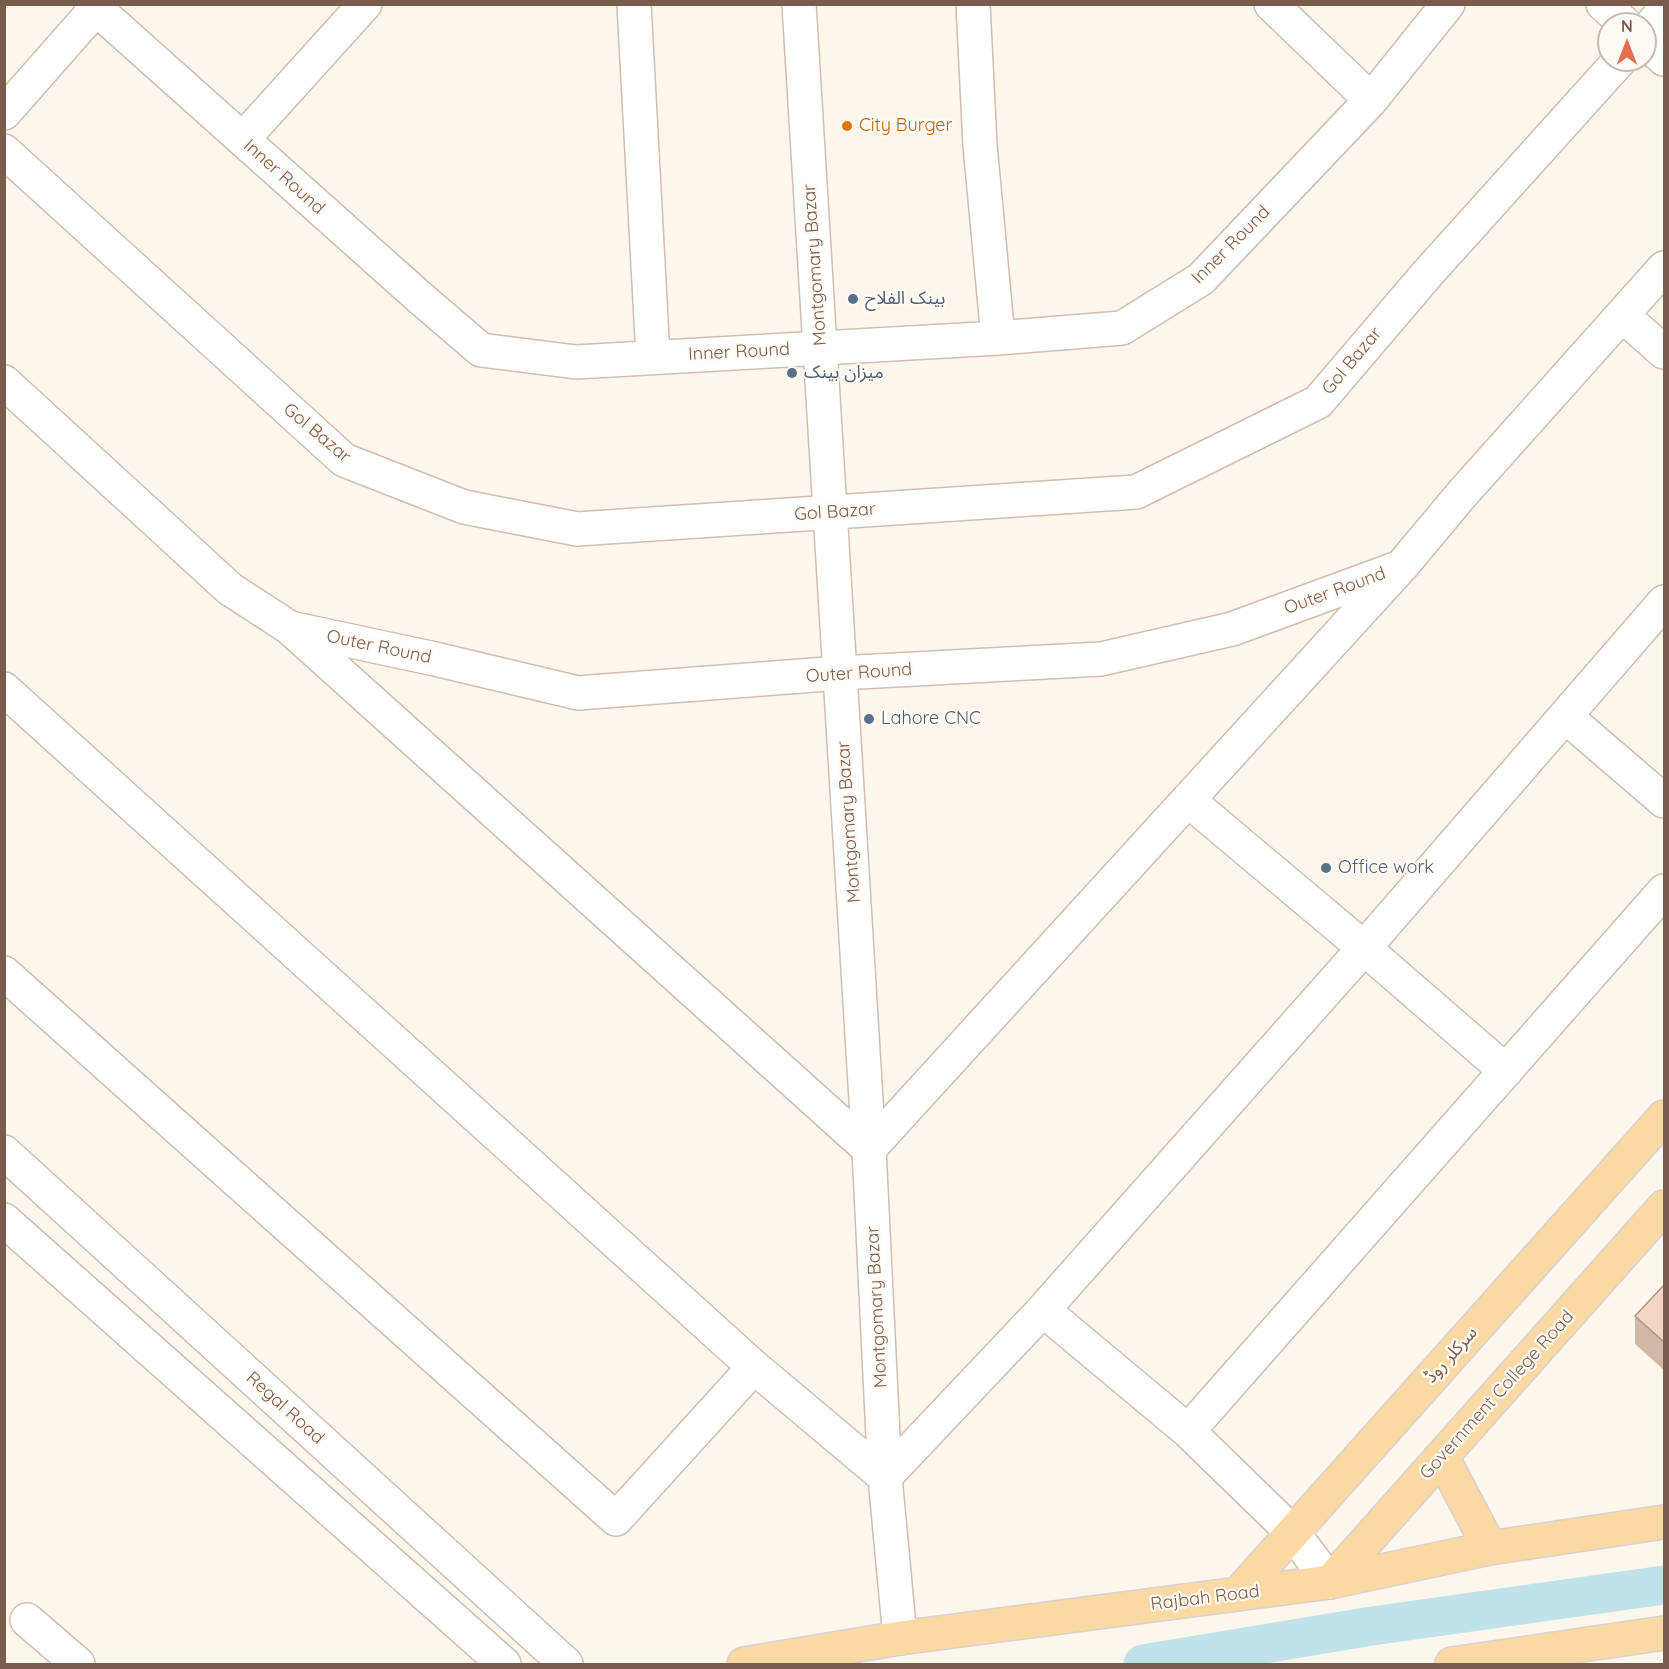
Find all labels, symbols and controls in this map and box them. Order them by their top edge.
north arrow [1597,12,1657,72]
text: N [1621,16,1633,36]
place label: City Burger [859,115,952,137]
marker: City Burger [840,119,854,133]
street label: Inner Round [239,135,329,219]
street label: Montgomary Bazar [799,183,831,347]
street label: Inner Round [1187,201,1275,289]
place label: بینک الفلاح [865,288,945,310]
marker: بینک الفلاح [846,292,860,306]
street label: Gol Bazar [1318,323,1386,399]
street label: Inner Round [688,339,790,365]
place label: میزان بینک [804,362,884,384]
marker: میزان بینک [785,366,799,380]
street label: Gol Bazar [279,399,355,467]
street label: Gol Bazar [794,498,876,526]
street label: Outer Round [1281,563,1389,619]
street label: Outer Round [325,625,433,669]
street label: Outer Round [805,659,913,687]
place label: Lahore CNC [881,708,981,730]
marker: Lahore CNC [862,712,876,726]
street label: Montgomary Bazar [833,740,865,904]
place label: Office work [1338,857,1434,879]
marker: Office work [1319,861,1333,875]
street label: Montgomary Bazar [862,1225,892,1389]
street label: Government College Road [1415,1306,1579,1484]
street label: سرکلر روڈ [1420,1322,1482,1388]
street label: Regal Road [241,1367,329,1449]
street label: Rajbah Road [1149,1581,1261,1615]

